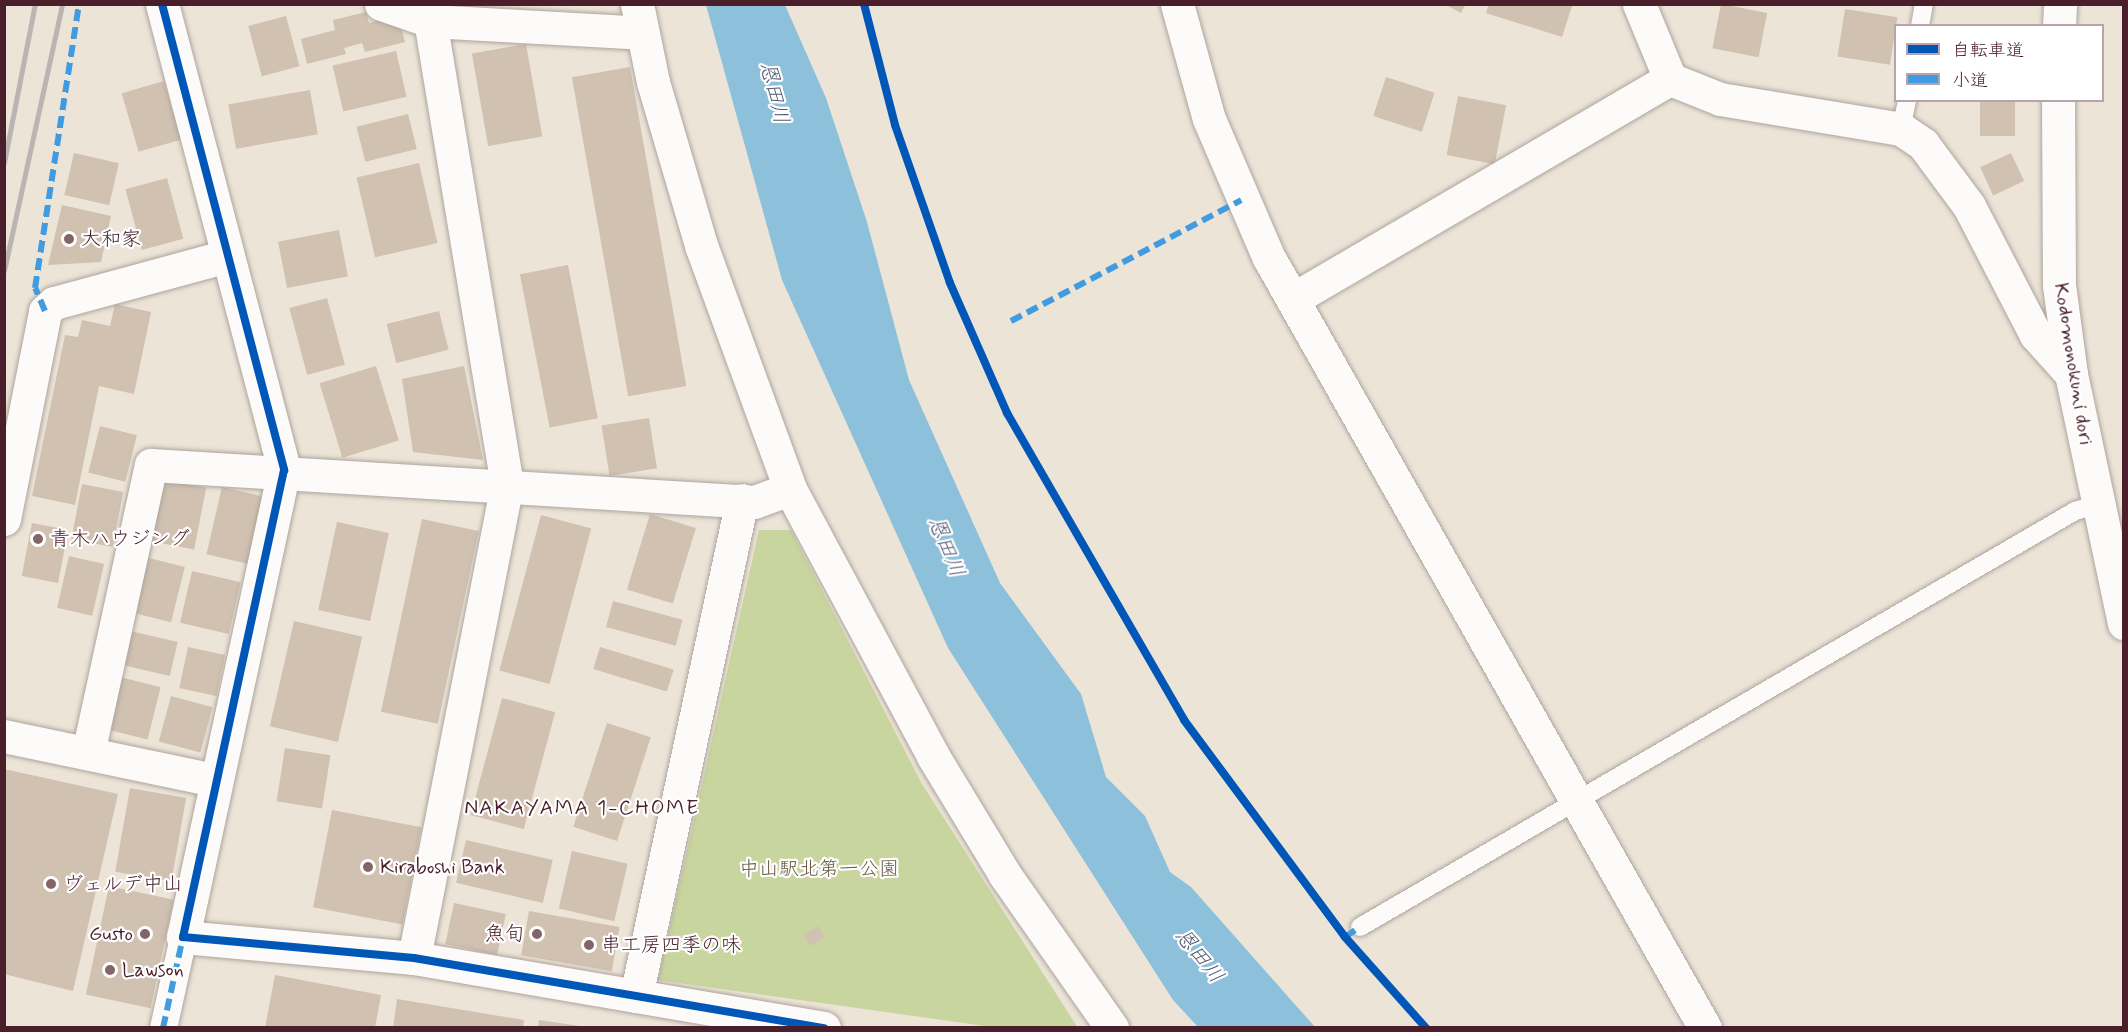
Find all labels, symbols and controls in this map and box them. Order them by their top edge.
legend [1894,24,2104,102]
text: 自転車道 [1952,39,2024,63]
water label: 恩田川 [754,59,794,127]
text: 小道 [1952,69,1988,93]
place label: 大和家 [81,227,141,251]
marker: 大和家 [62,232,76,246]
street label: Kodomonokuni dori [2048,281,2098,447]
water label: 恩田川 [923,513,969,581]
place label: 青木ハウジング [50,527,190,551]
marker: 青木ハウジング [31,532,45,546]
district label: NAKAYAMA 1-CHOME [466,795,698,821]
place label: Kiraboshi Bank [380,855,505,879]
park label: 中山駅北第一公園 [739,857,899,881]
marker: Kiraboshi Bank [361,860,375,874]
place label: ヴェルデ中山 [63,872,183,896]
marker: ヴェルデ中山 [44,877,58,891]
place label: Gusto [89,922,133,946]
place label: 魚旬 [485,922,525,946]
water label: 恩田川 [1169,924,1229,988]
marker: Gusto [138,927,152,941]
marker: 魚旬 [530,927,544,941]
place label: 串工房四季の味 [601,933,741,957]
marker: 串工房四季の味 [582,938,596,952]
place label: Lawson [122,958,184,982]
marker: Lawson [103,963,117,977]

